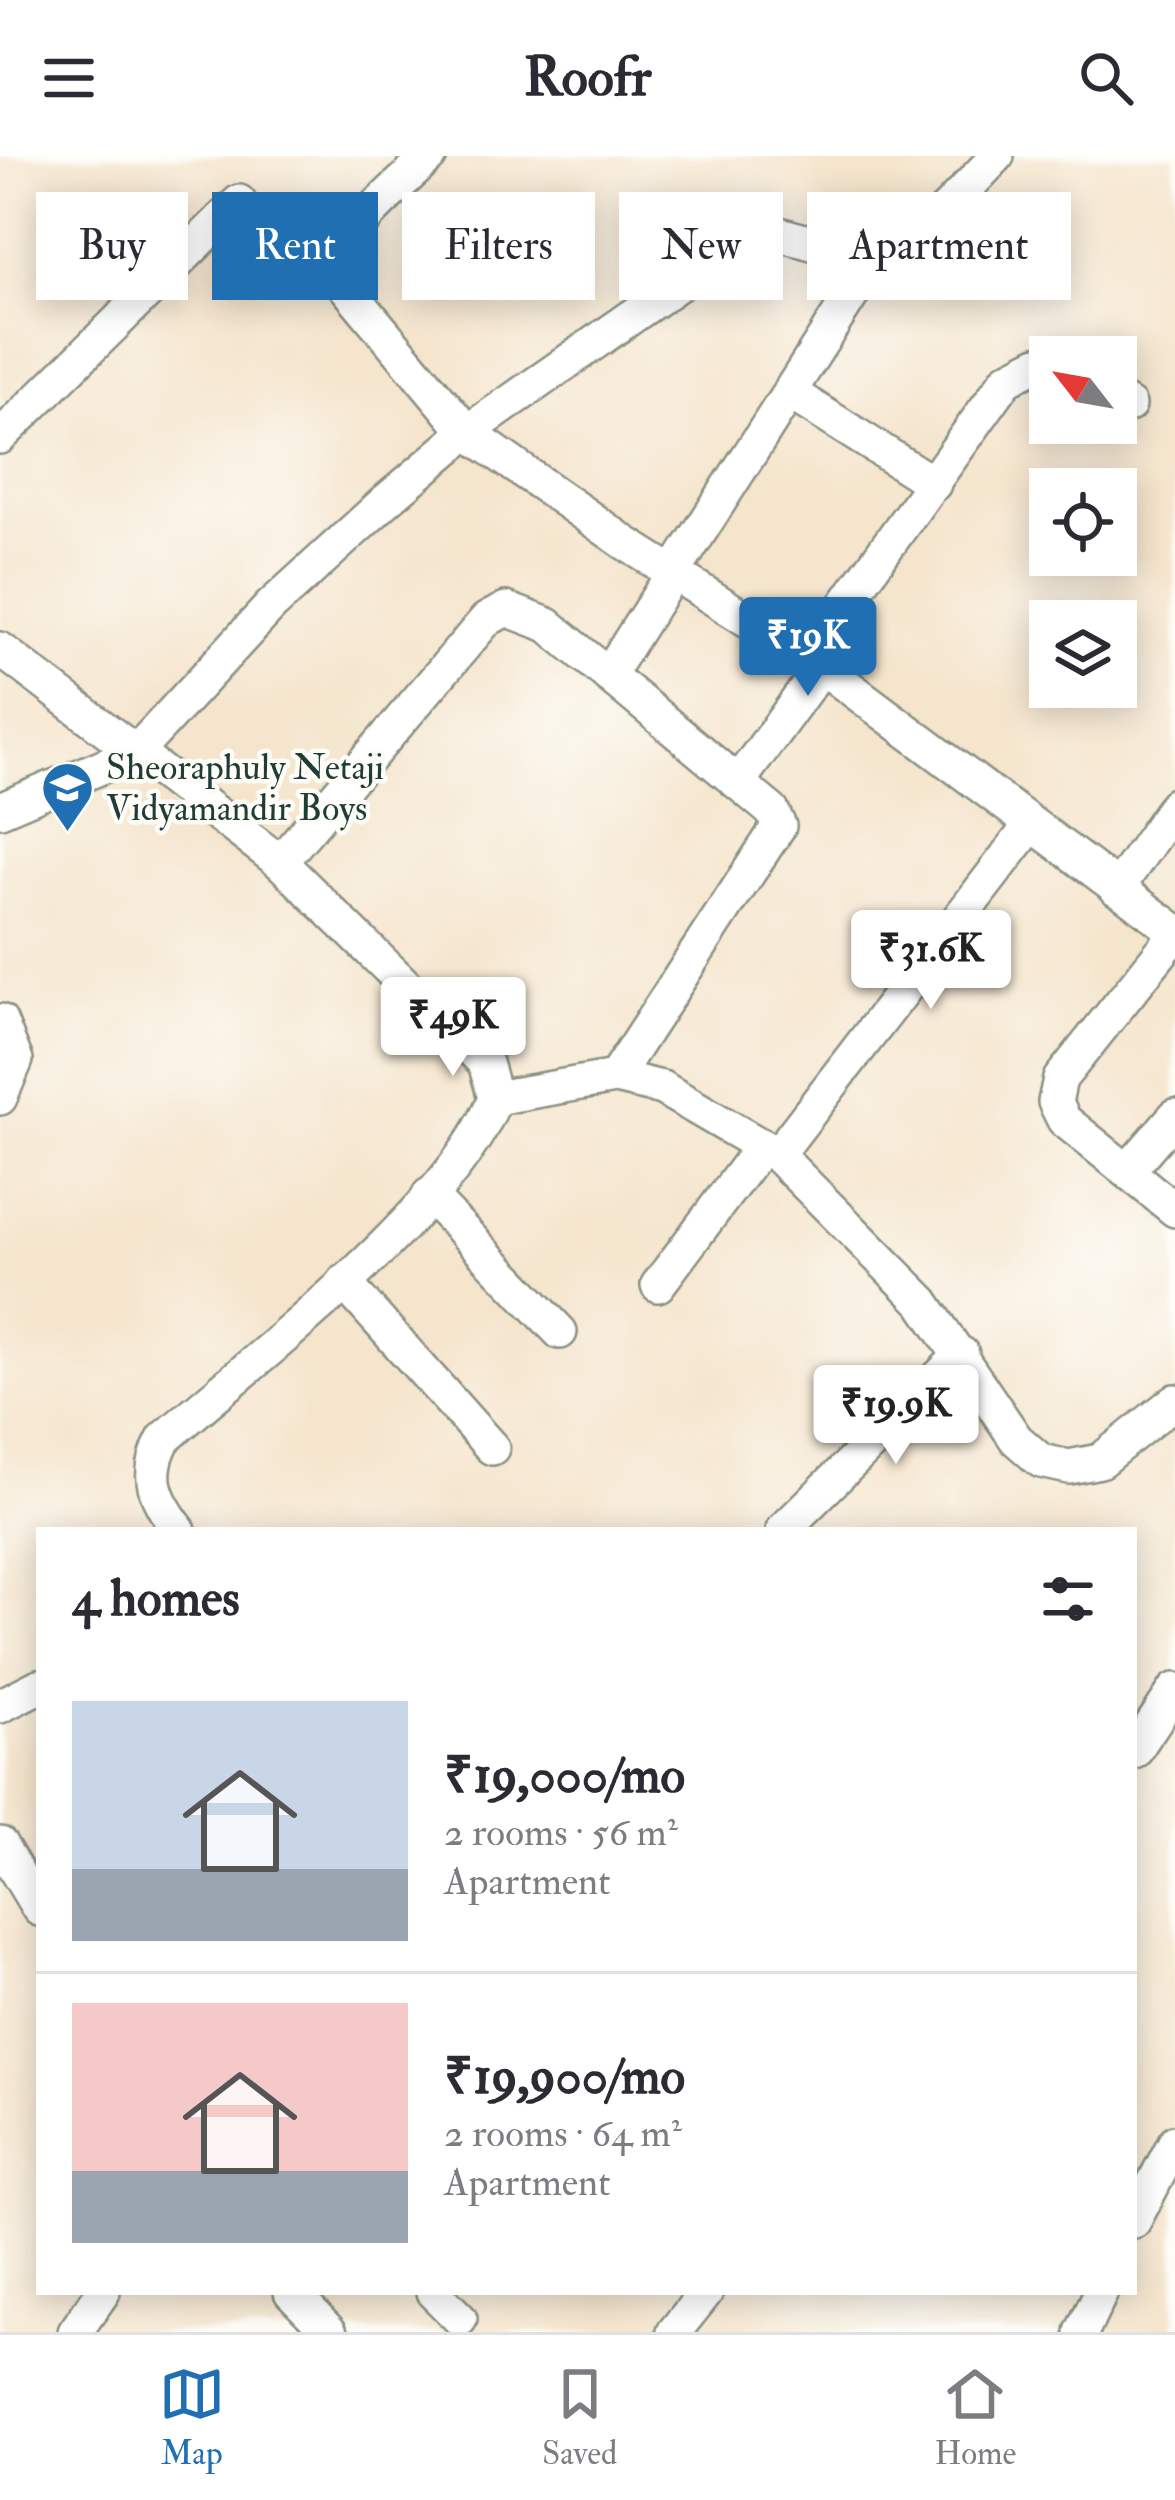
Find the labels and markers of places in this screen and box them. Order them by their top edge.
pin: ₹19K [737,597,879,699]
place label: Sheoraphuly Netaji Vidyamandir Boys [106,745,384,831]
school or university icon: Sheoraphuly Netaji Vidyamandir Boys [39,760,95,834]
pin: ₹31.6K [833,910,1029,1012]
pin: ₹49K [382,977,524,1079]
pin: ₹19.9K [798,1365,994,1467]

